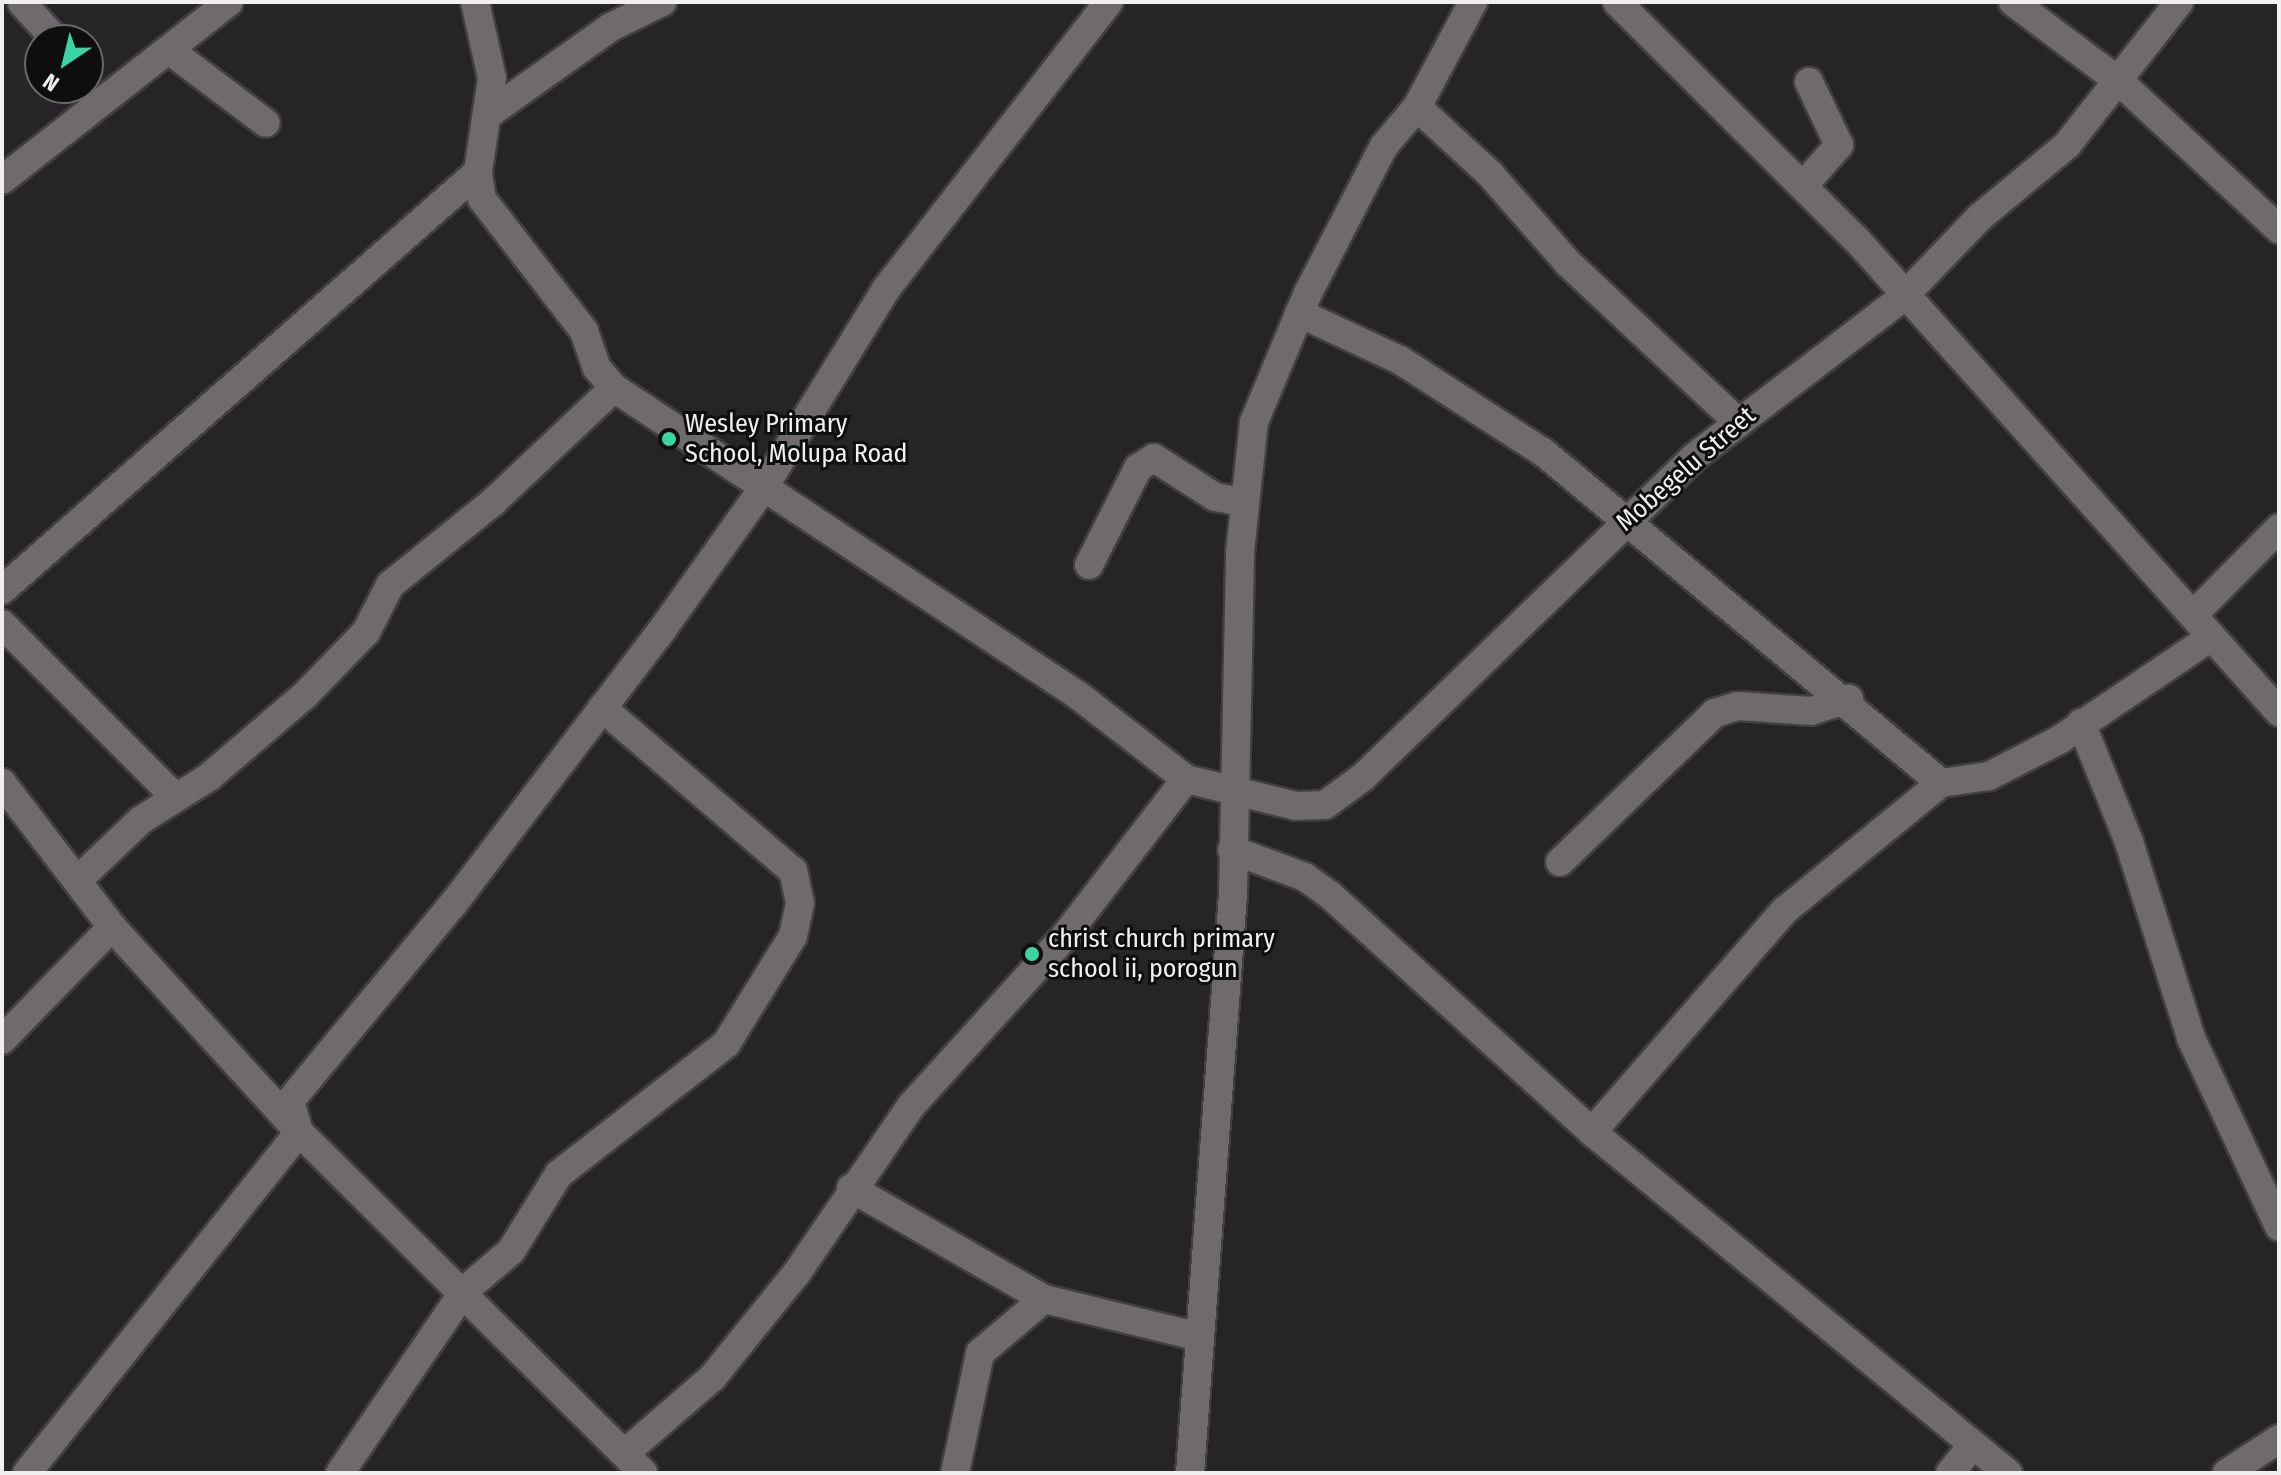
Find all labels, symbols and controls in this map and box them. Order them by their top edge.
north arrow [24,24,104,104]
text: N [38,68,64,97]
street label: Mobegelu Street [1610,400,1762,538]
place label: Wesley Primary School, Molupa Road [685,408,908,470]
marker: Wesley Primary School, Molupa Road [660,430,678,448]
place label: christ church primary school ii, porogun [1048,923,1275,984]
marker: christ church primary school ii, porogun [1023,945,1041,963]

